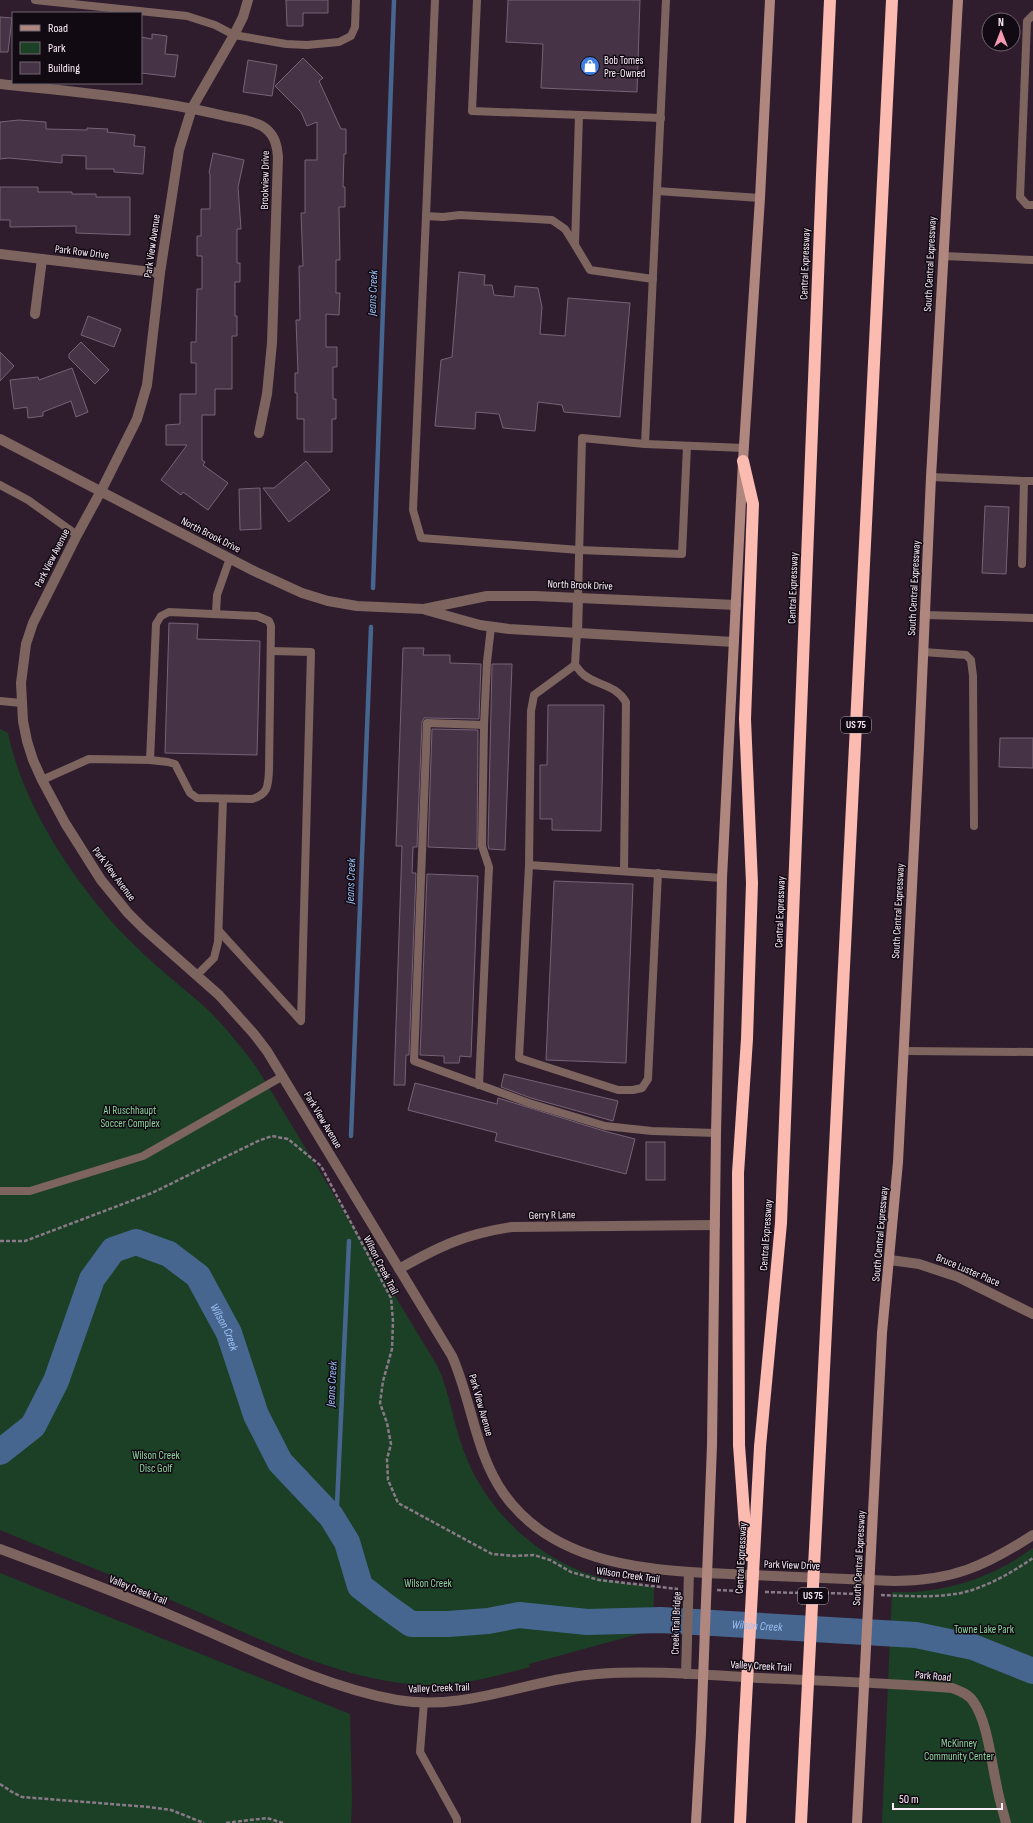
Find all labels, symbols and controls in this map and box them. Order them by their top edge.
legend [12,12,142,84]
north arrow [981,12,1021,52]
text: N [998,16,1004,29]
text: Road [48,21,68,36]
text: Park [48,41,66,56]
place label: Bob Tomes Pre-Owned [604,54,646,80]
shop icon: Bob Tomes Pre-Owned [579,55,601,77]
text: Building [48,61,80,76]
street label: Brookview Drive [258,150,272,210]
street label: Park View Avenue [141,213,163,279]
street label: South Central Expressway [921,215,939,312]
street label: Central Expressway [797,227,813,300]
street label: Park Row Drive [54,242,110,262]
water label: Jeans Creek [365,269,381,317]
street label: North Brook Drive [179,514,243,556]
street label: Park View Avenue [32,527,72,589]
street label: South Central Expressway [905,539,923,636]
street label: Central Expressway [785,551,801,624]
street label: North Brook Drive [547,577,613,593]
road number: US 75 [841,717,871,733]
street label: Park View Avenue [90,845,138,903]
water label: Jeans Creek [343,857,359,905]
street label: South Central Expressway [889,862,907,959]
street label: Central Expressway [772,875,788,948]
street label: Park View Avenue [301,1089,345,1151]
park label: Al Ruschhaupt Soccer Complex [100,1104,160,1130]
street label: South Central Expressway [869,1185,891,1282]
street label: Central Expressway [757,1198,775,1271]
street label: Gerry R Lane [529,1208,575,1222]
street label: Wilson Creek Trail [361,1233,401,1297]
street label: Bruce Luster Place [934,1251,1002,1289]
water label: Wilson Creek [207,1301,242,1353]
water label: Jeans Creek [323,1360,341,1408]
street label: Park View Avenue [466,1372,496,1438]
park label: Wilson Creek Disc Golf [132,1449,181,1475]
street label: South Central Expressway [850,1509,868,1606]
street label: Central Expressway [733,1521,749,1594]
street label: Park View Drive [764,1558,820,1572]
street label: Wilson Creek Trail [595,1564,661,1586]
street label: Valley Creek Trail [107,1572,169,1608]
park label: Wilson Creek [404,1577,453,1590]
road number: US 75 [798,1588,828,1604]
street label: Creek Trail Bridge [668,1591,684,1655]
water label: Wilson Creek [731,1617,783,1635]
park label: Towne Lake Park [954,1623,1015,1636]
street label: Valley Creek Trail [730,1658,792,1674]
street label: Park Road [914,1668,952,1684]
street label: Valley Creek Trail [408,1680,470,1696]
park label: McKinney Community Center [924,1737,994,1763]
scale bar [893,1785,1002,1811]
text: 50 m [899,1792,919,1807]

